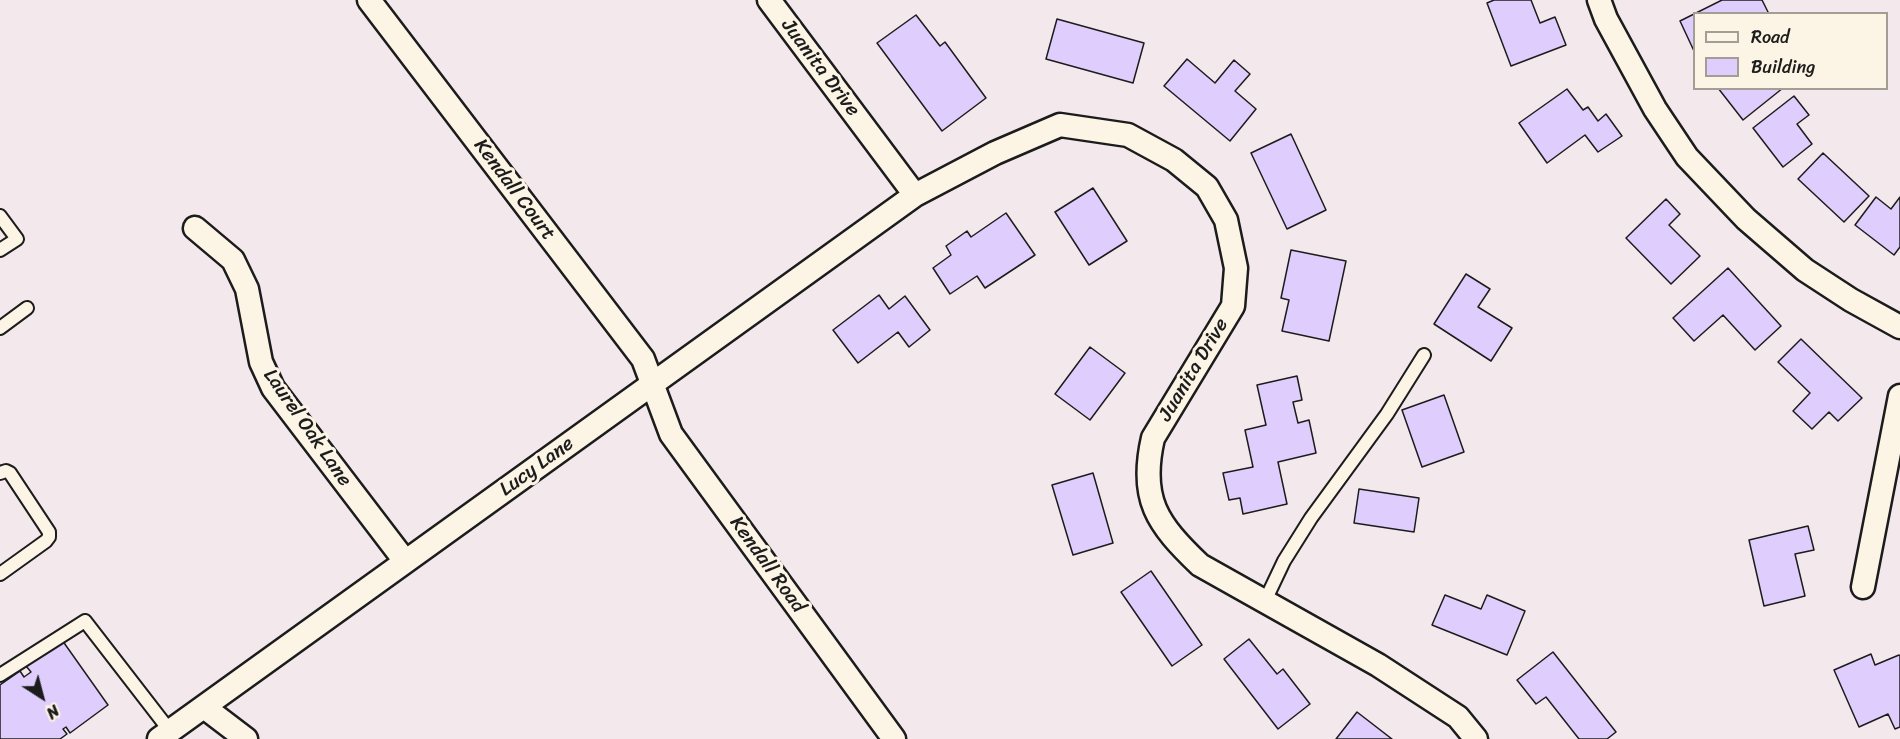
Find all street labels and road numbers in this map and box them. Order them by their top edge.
street label: Juanita Drive [776,15,864,121]
street label: Kendall Court [468,135,560,245]
street label: Juanita Drive [1154,314,1234,426]
street label: Laurel Oak Lane [258,365,356,491]
street label: Lucy Lane [495,432,579,502]
street label: Kendall Road [724,512,810,618]

